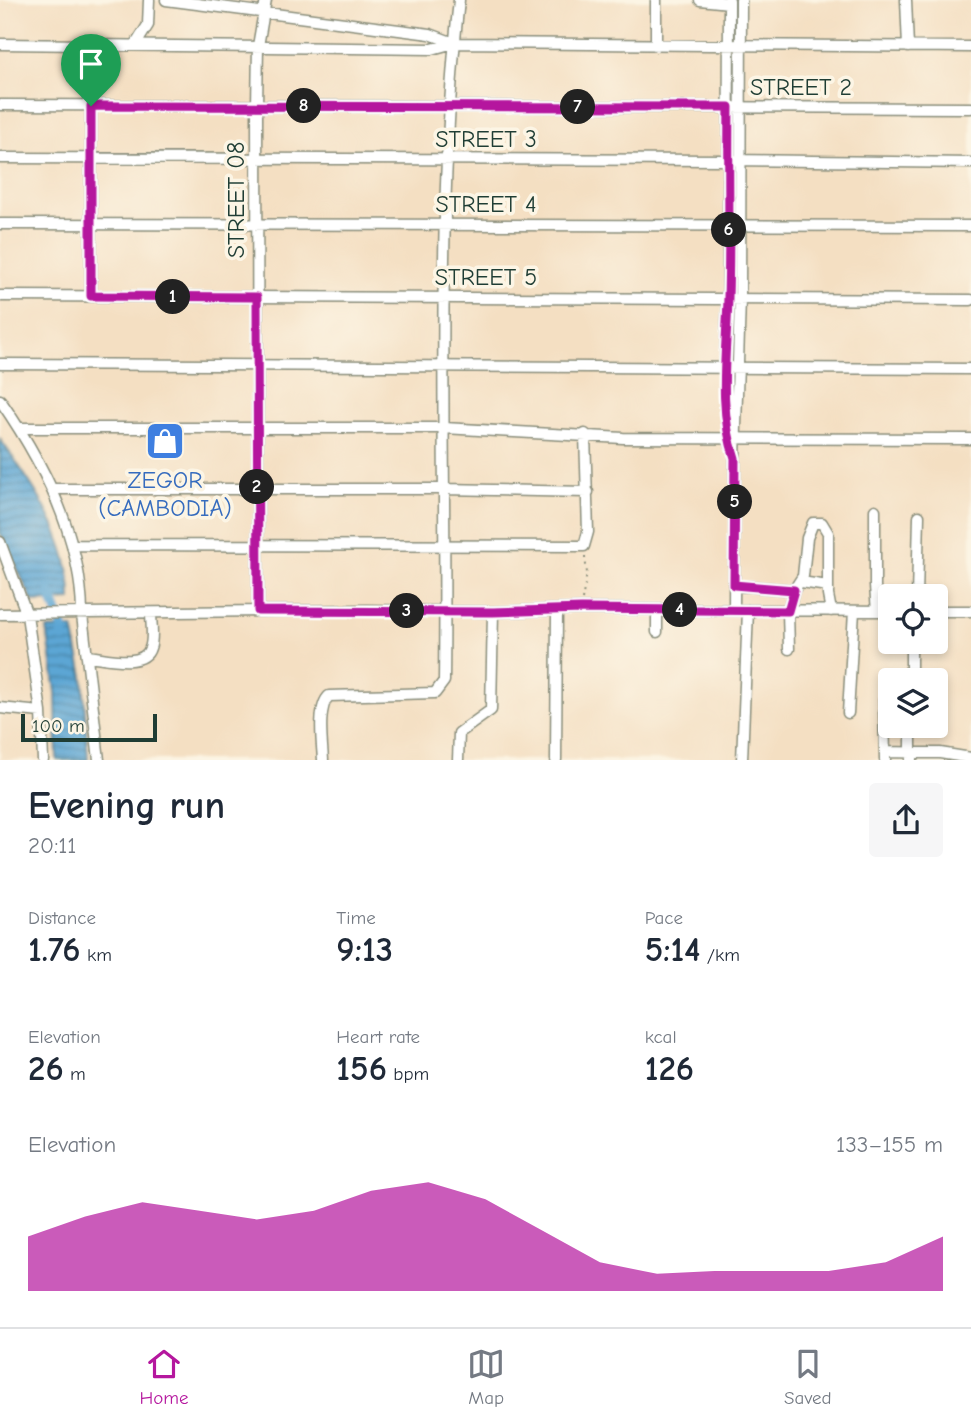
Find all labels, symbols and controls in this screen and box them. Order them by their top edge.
pin [61,34,121,106]
icon: arrive [72,45,110,83]
street label: STREET 2 [750,73,852,101]
pin: 8 [286,88,322,124]
pin: 7 [560,90,596,124]
text: 8 [299,94,308,116]
text: 7 [573,95,582,117]
street label: STREET 3 [435,125,537,153]
street label: STREET 08 [222,142,250,258]
street label: STREET 4 [435,190,537,218]
pin: 6 [712,212,746,247]
text: 6 [724,218,733,240]
street label: STREET 5 [435,263,537,291]
pin: 1 [156,280,190,314]
text: 1 [169,285,176,307]
shop icon: ZEGOR (CAMBODIA) [144,420,186,462]
place label: ZEGOR (CAMBODIA) [98,466,232,522]
pin: 2 [240,470,274,504]
text: 2 [252,475,261,497]
pin: 5 [718,484,752,520]
text: 5 [729,490,740,512]
map controls [878,584,948,738]
button: locate [878,584,948,654]
pin: 4 [662,592,698,628]
pin: 3 [390,594,424,628]
text: 4 [675,598,684,620]
text: 3 [402,599,411,621]
button: layers [878,668,948,738]
scale bar [21,711,158,743]
text: 100 m [32,715,85,737]
button: share [869,783,943,857]
text: Evening run [28,784,225,828]
text: 20:11 [28,832,76,859]
text: Distance [28,907,96,929]
text: Time [336,907,376,929]
text: Pace [645,907,683,929]
text: 1.76 [28,929,81,970]
text: 9:13 [336,929,393,970]
text: 5:14 [645,929,700,970]
text: km [81,944,112,966]
text: /km [700,944,740,966]
text: Elevation [28,1026,101,1048]
text: Heart rate [336,1026,420,1048]
text: kcal [645,1026,677,1048]
text: 26 [28,1048,64,1089]
text: 156 [336,1048,387,1089]
text: 126 [645,1048,694,1089]
text: m [64,1063,86,1085]
text: bpm [387,1063,429,1085]
text: Elevation [28,1131,116,1158]
text: 133–155 m [836,1131,943,1158]
tab: Home [139,1345,188,1409]
tab: Map [467,1345,505,1409]
tab: Saved [784,1345,832,1409]

